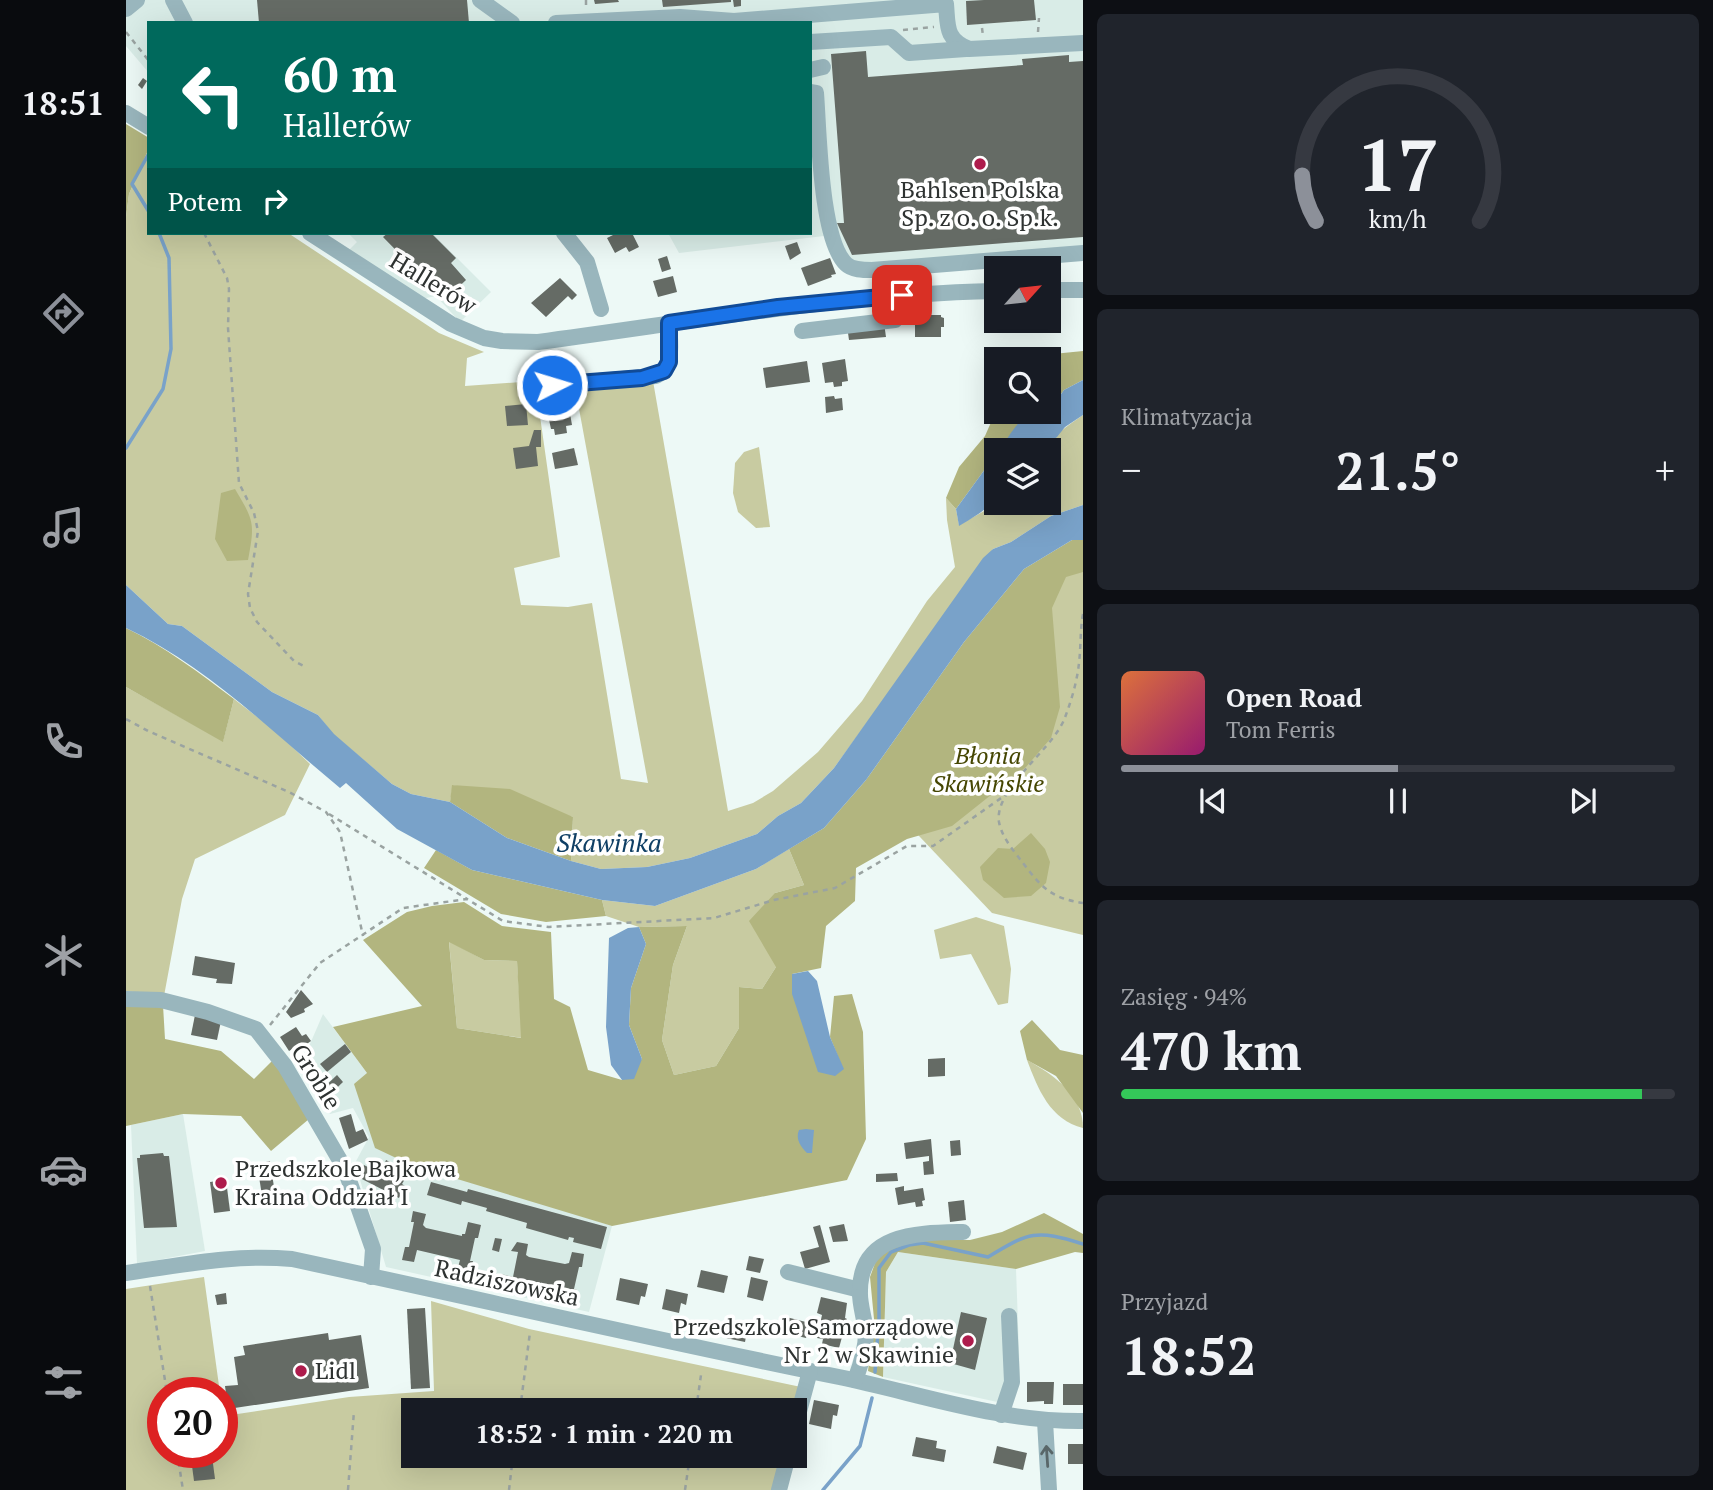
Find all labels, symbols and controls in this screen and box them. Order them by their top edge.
text: 60 m [283,41,397,106]
icon: left [168,49,259,140]
text: 18:51 [21,82,105,124]
text: Hallerów [283,104,411,146]
text: 17 [1357,115,1439,212]
marker: Bahlsen Polska Sp. z o. o. Sp.k. [972,156,988,172]
place label: Bahlsen Polska Sp. z o. o. Sp.k. [900,173,1060,233]
icon: right [256,182,294,220]
text: Potem [168,184,242,218]
text: km/h [1369,201,1427,234]
street label: Hallerów [384,244,483,321]
north arrow [984,256,1060,332]
map controls [984,256,1061,515]
pin [872,265,932,325]
icon: arrive [883,276,921,314]
icon: directions [39,289,88,338]
button: search [984,347,1061,424]
position arrow [515,348,589,422]
text: Klimatyzacja [1121,401,1253,432]
text: 21.5° [1335,436,1461,505]
button: layers [984,438,1061,515]
text: − [1121,445,1141,495]
text: + [1655,445,1675,495]
icon: music [39,503,88,552]
text: Open Road [1226,680,1362,714]
text: Tom Ferris [1226,714,1336,745]
icon: phone [39,717,88,766]
park label: Błonia Skawińskie [932,739,1044,799]
icon: previous [1194,782,1232,820]
icon: pause [1379,782,1417,820]
icon: next [1564,782,1602,820]
water label: Skawinka [556,825,662,859]
icon: climate [39,931,88,980]
text: Zasięg · 94% [1121,981,1247,1012]
text: 470 km [1121,1016,1302,1085]
street label: Groble [284,1038,349,1115]
icon: car [39,1145,88,1194]
place label: Przedszkole Bajkowa Kraina Oddział I [235,1152,456,1212]
marker: Przedszkole Bajkowa Kraina Oddział I [213,1175,229,1191]
street label: Radziszowska [432,1251,582,1313]
text: Przyjazd [1121,1286,1208,1317]
place label: Przedszkole Samorządowe Nr 2 w Skawinie [674,1310,954,1370]
text: 18:52 [1121,1321,1256,1390]
marker: Przedszkole Samorządowe Nr 2 w Skawinie [960,1333,976,1349]
place label: Lidl [315,1354,356,1386]
icon: filters [39,1358,88,1407]
marker: Lidl [293,1363,309,1379]
speed limit sign: 20 [147,1377,238,1468]
text: 18:52 · 1 min · 220 m [475,1416,733,1450]
one-way arrow [1040,1445,1053,1468]

